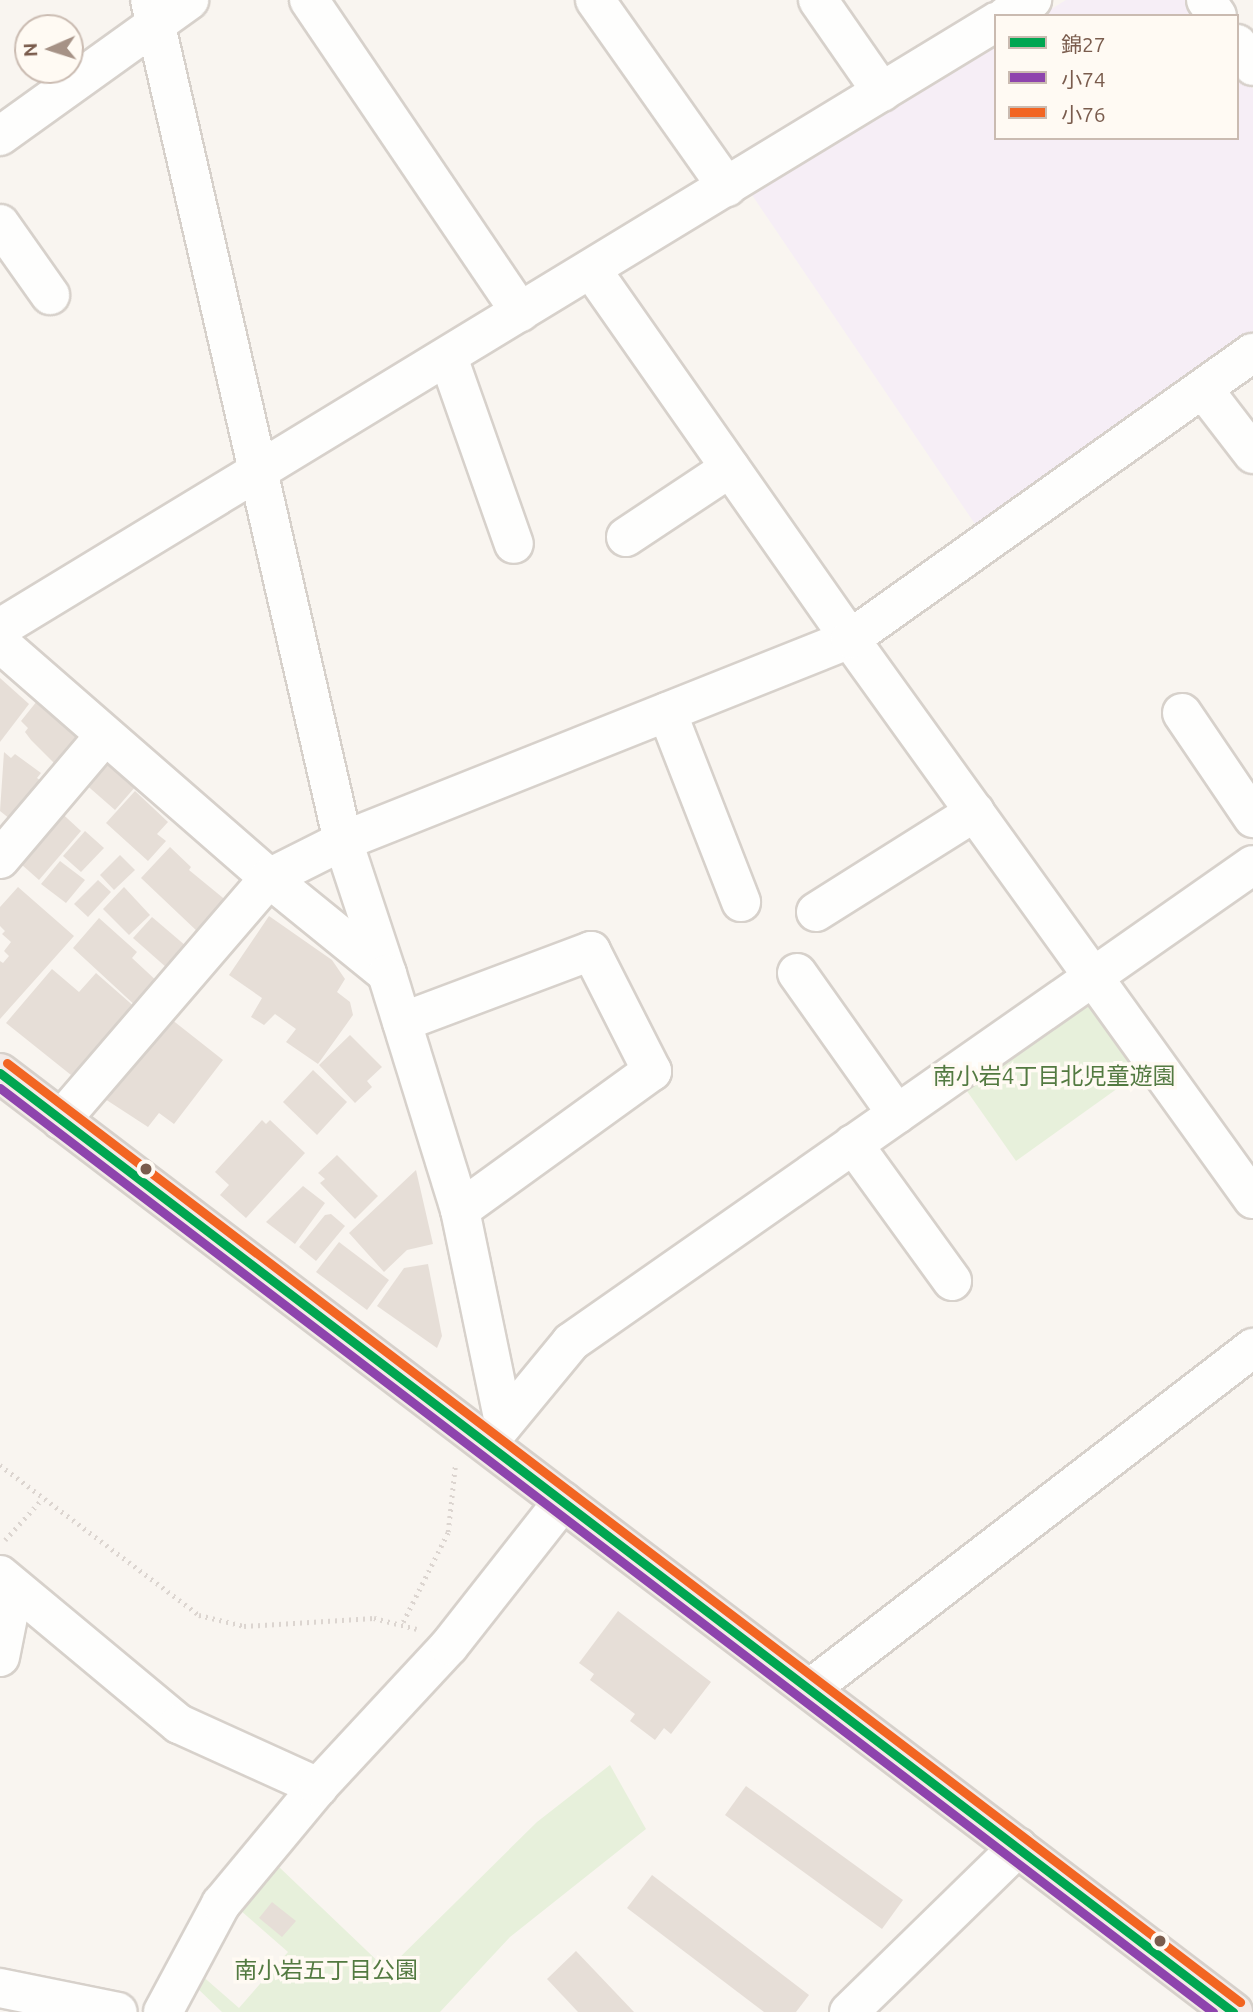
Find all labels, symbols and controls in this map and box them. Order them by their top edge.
north arrow [14,14,84,84]
legend [994,14,1239,140]
text: 錦27 [1061,32,1106,56]
text: N [19,42,41,58]
text: 小74 [1061,67,1106,91]
text: 小76 [1061,102,1106,126]
park label: 南小岩4丁目北児童遊園 [933,1062,1175,1090]
unlabelled marker [139,1162,153,1176]
unlabelled marker [1153,1934,1167,1948]
park label: 南小岩五丁目公園 [234,1956,418,1984]

